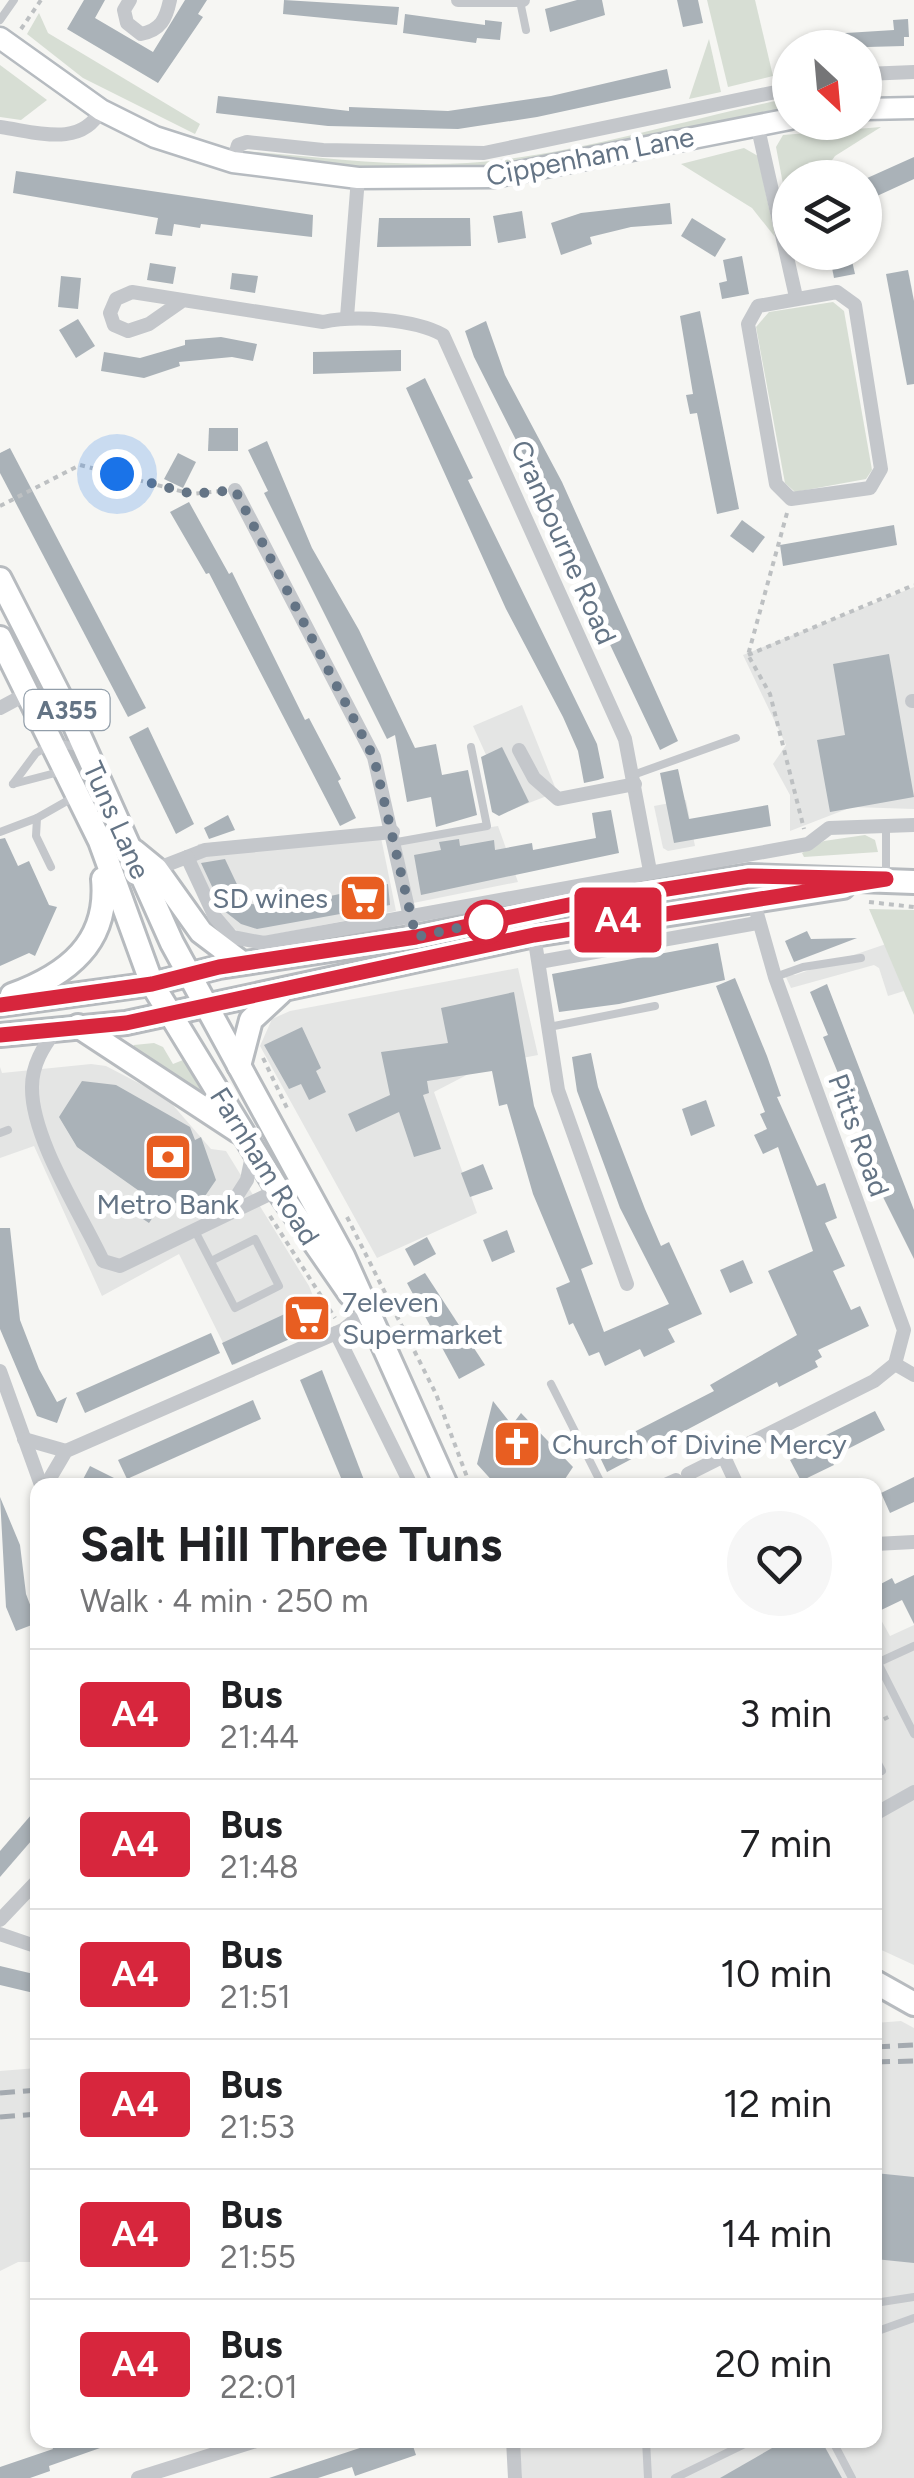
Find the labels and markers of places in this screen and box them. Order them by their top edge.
supermarket icon: SD wines [337,872,389,924]
place label: SD wines [212,881,328,915]
unlabelled marker [465,901,507,943]
bank icon: Metro Bank [142,1131,194,1183]
place label: Metro Bank [97,1187,240,1221]
place label: 7eleven Supermarket [342,1285,503,1351]
supermarket icon: 7eleven Supermarket [281,1292,333,1344]
church icon: Church of Divine Mercy [491,1418,543,1470]
place label: Church of Divine Mercy [552,1427,847,1461]

